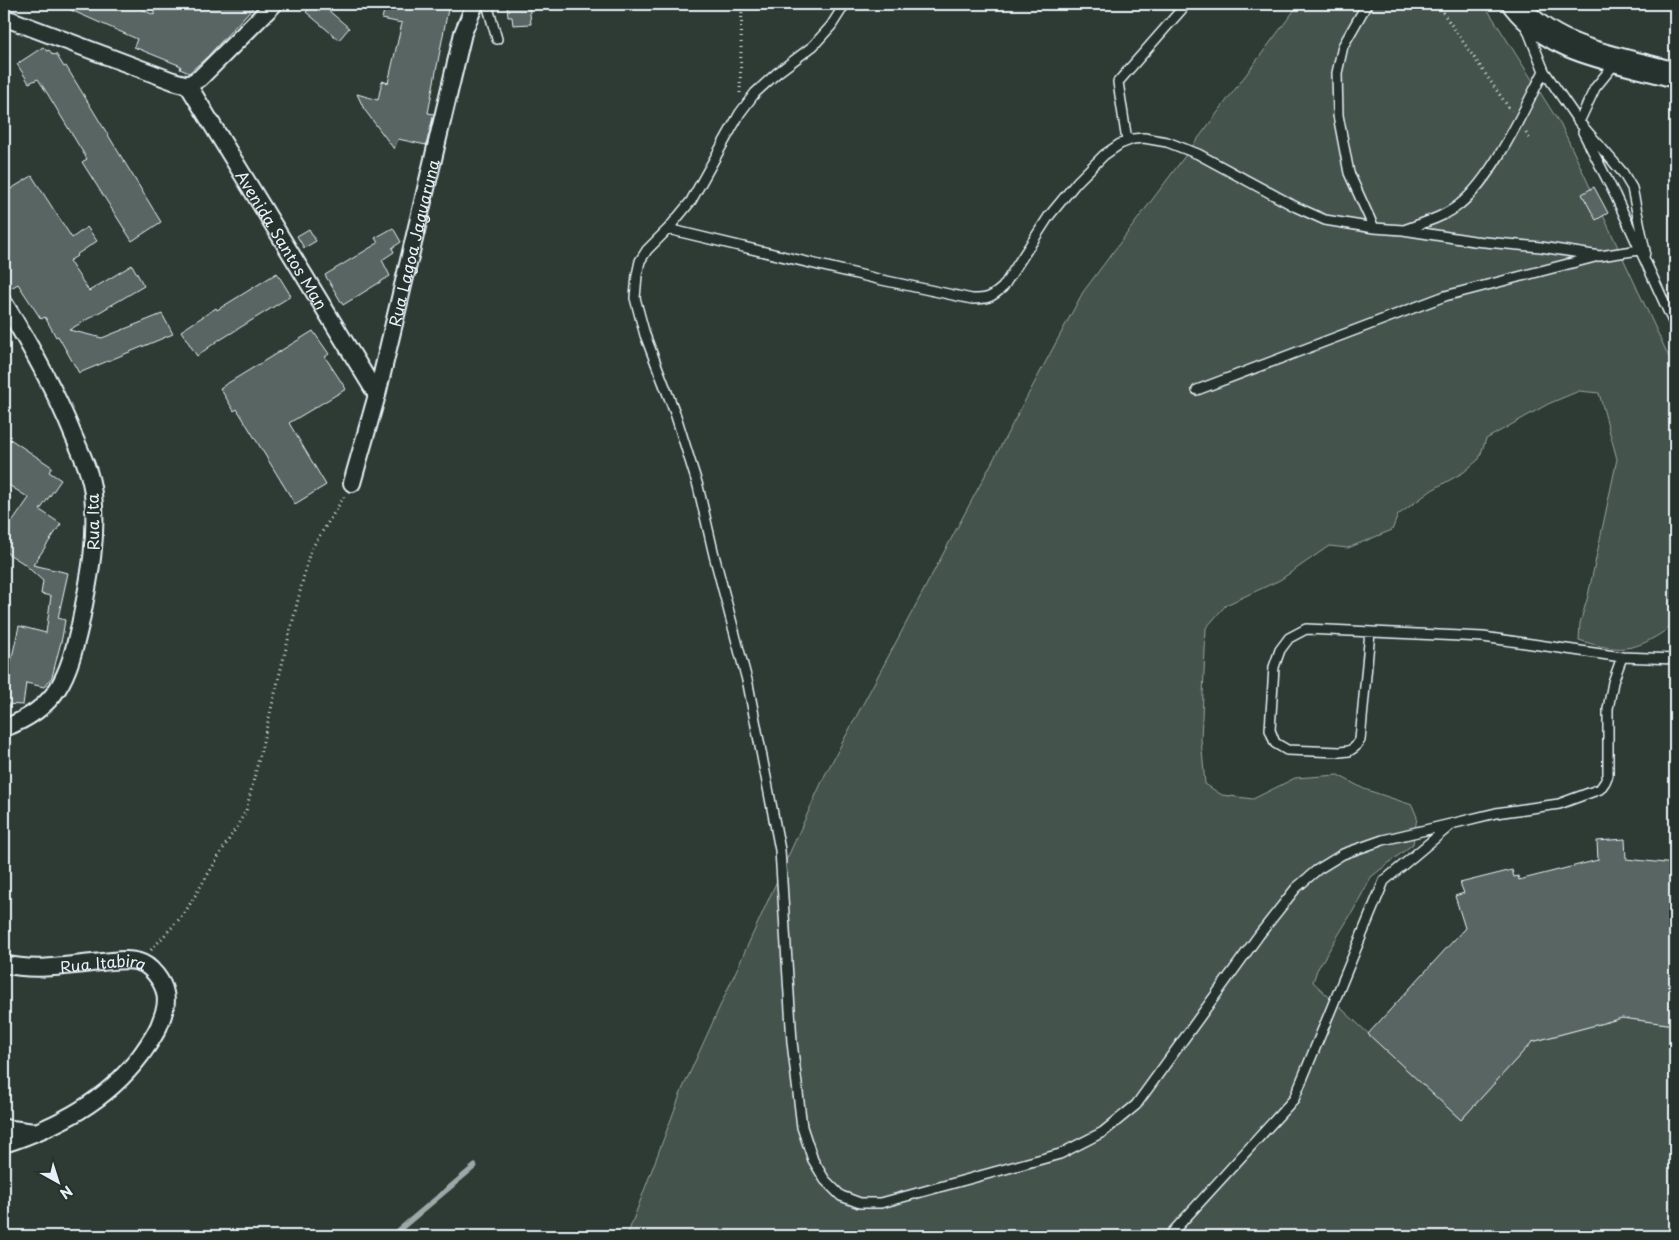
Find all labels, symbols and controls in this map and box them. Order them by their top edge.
street label: Rua Lagoa Jaguaruna [382,157,445,329]
street label: Avenida Santos Man [231,165,334,314]
street label: Rua Ita [80,493,104,551]
street label: Rua Itabira [59,948,151,978]
north arrow [32,1158,82,1208]
text: N [56,1181,77,1204]

